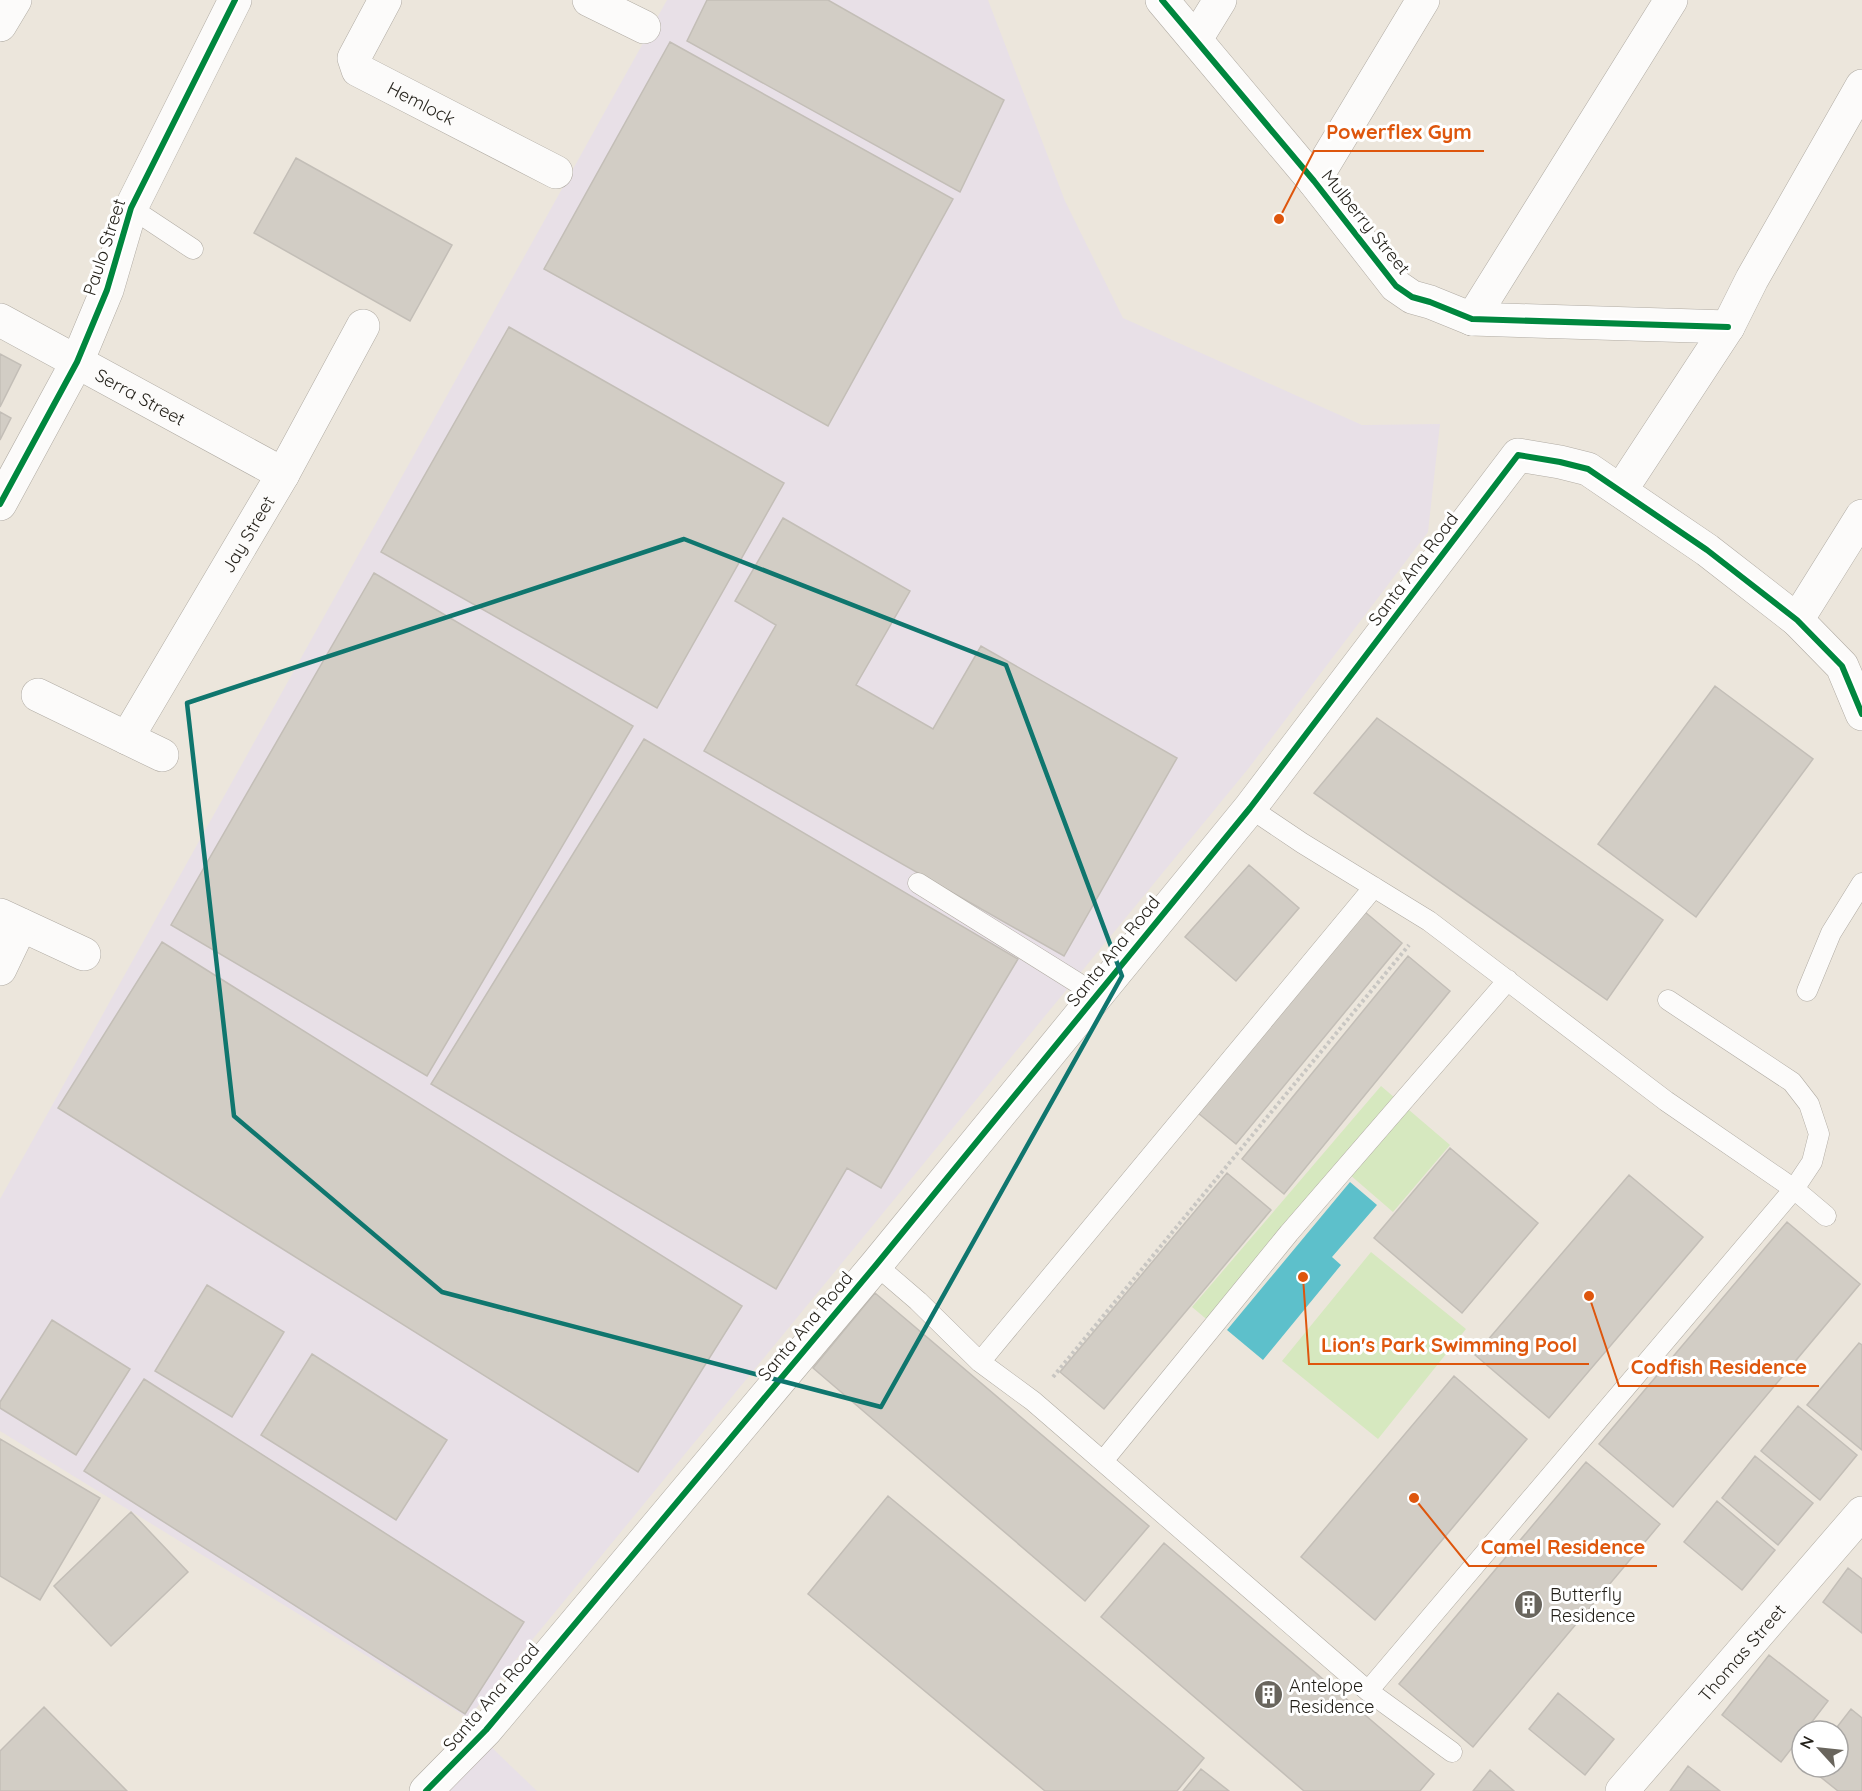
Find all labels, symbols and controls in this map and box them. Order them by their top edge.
street label: Hemlock [384,76,460,130]
callout: Powerflex Gym [1314,113,1484,151]
text: Powerflex Gym [1326,119,1472,144]
street label: Mulberry Street [1317,165,1415,279]
street label: Paulo Street [78,196,130,298]
street label: Serra Street [92,363,190,430]
street label: Jay Street [216,491,279,577]
street label: Santa Ana Road [1363,508,1463,630]
street label: Santa Ana Road [1061,891,1165,1011]
street label: Santa Ana Road [753,1267,857,1385]
callout: Lion's Park Swimming Pool [1309,1326,1589,1364]
text: Lion's Park Swimming Pool [1321,1332,1577,1357]
callout: Codfish Residence [1619,1348,1819,1386]
text: Codfish Residence [1631,1354,1807,1379]
callout: Camel Residence [1469,1528,1657,1566]
text: Camel Residence [1481,1534,1645,1559]
place label: Butterfly Residence [1550,1583,1635,1627]
building icon: Butterfly Residence [1513,1588,1545,1620]
street label: Thomas Street [1693,1599,1790,1706]
street label: Santa Ana Road [438,1638,544,1756]
place label: Antelope Residence [1289,1674,1374,1718]
building icon: Antelope Residence [1252,1679,1284,1711]
north arrow [1790,1719,1850,1779]
text: N [1795,1732,1818,1752]

